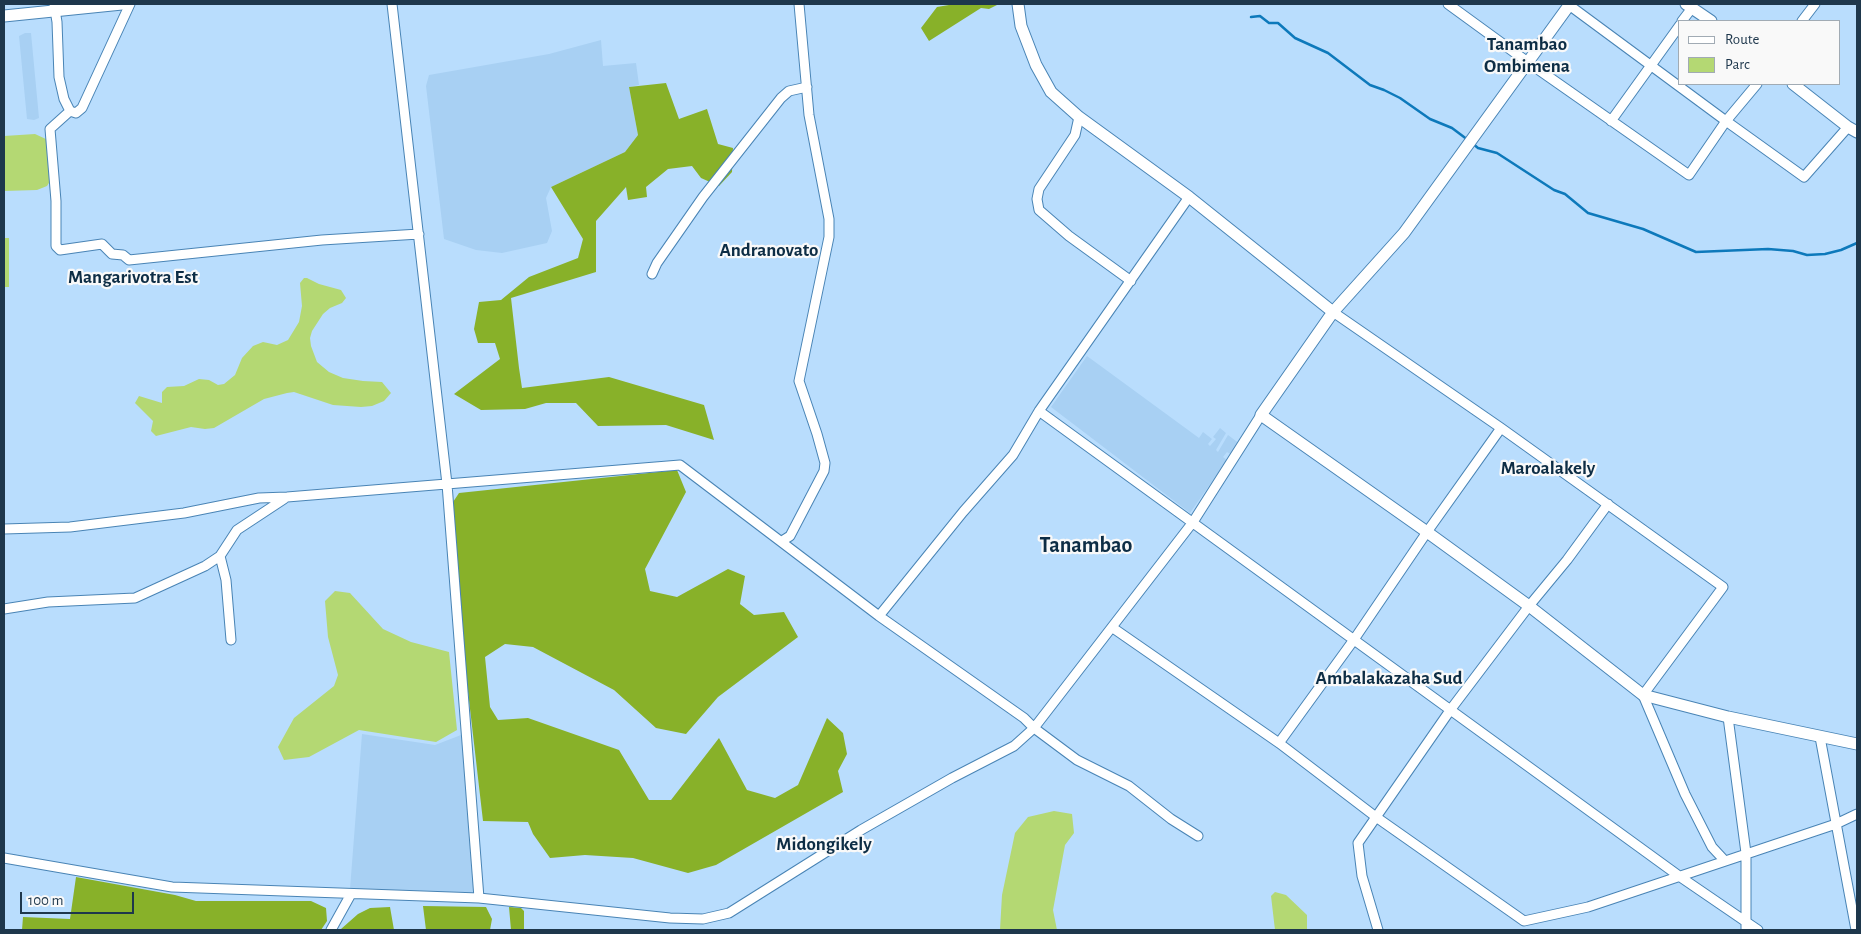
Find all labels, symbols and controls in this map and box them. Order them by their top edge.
legend [1678,20,1841,85]
text: Route [1725,32,1759,47]
district label: Tanambao Ombimena [1484,33,1570,77]
text: Parc [1725,57,1750,72]
district label: Andranovato [719,239,819,261]
district label: Mangarivotra Est [68,266,198,288]
district label: Maroalakely [1501,457,1595,479]
district label: Tanambao [1040,532,1132,558]
district label: Ambalakazaha Sud [1316,667,1462,689]
district label: Midongikely [776,833,872,855]
scale bar [22,882,136,914]
text: 100 m [28,893,63,908]

